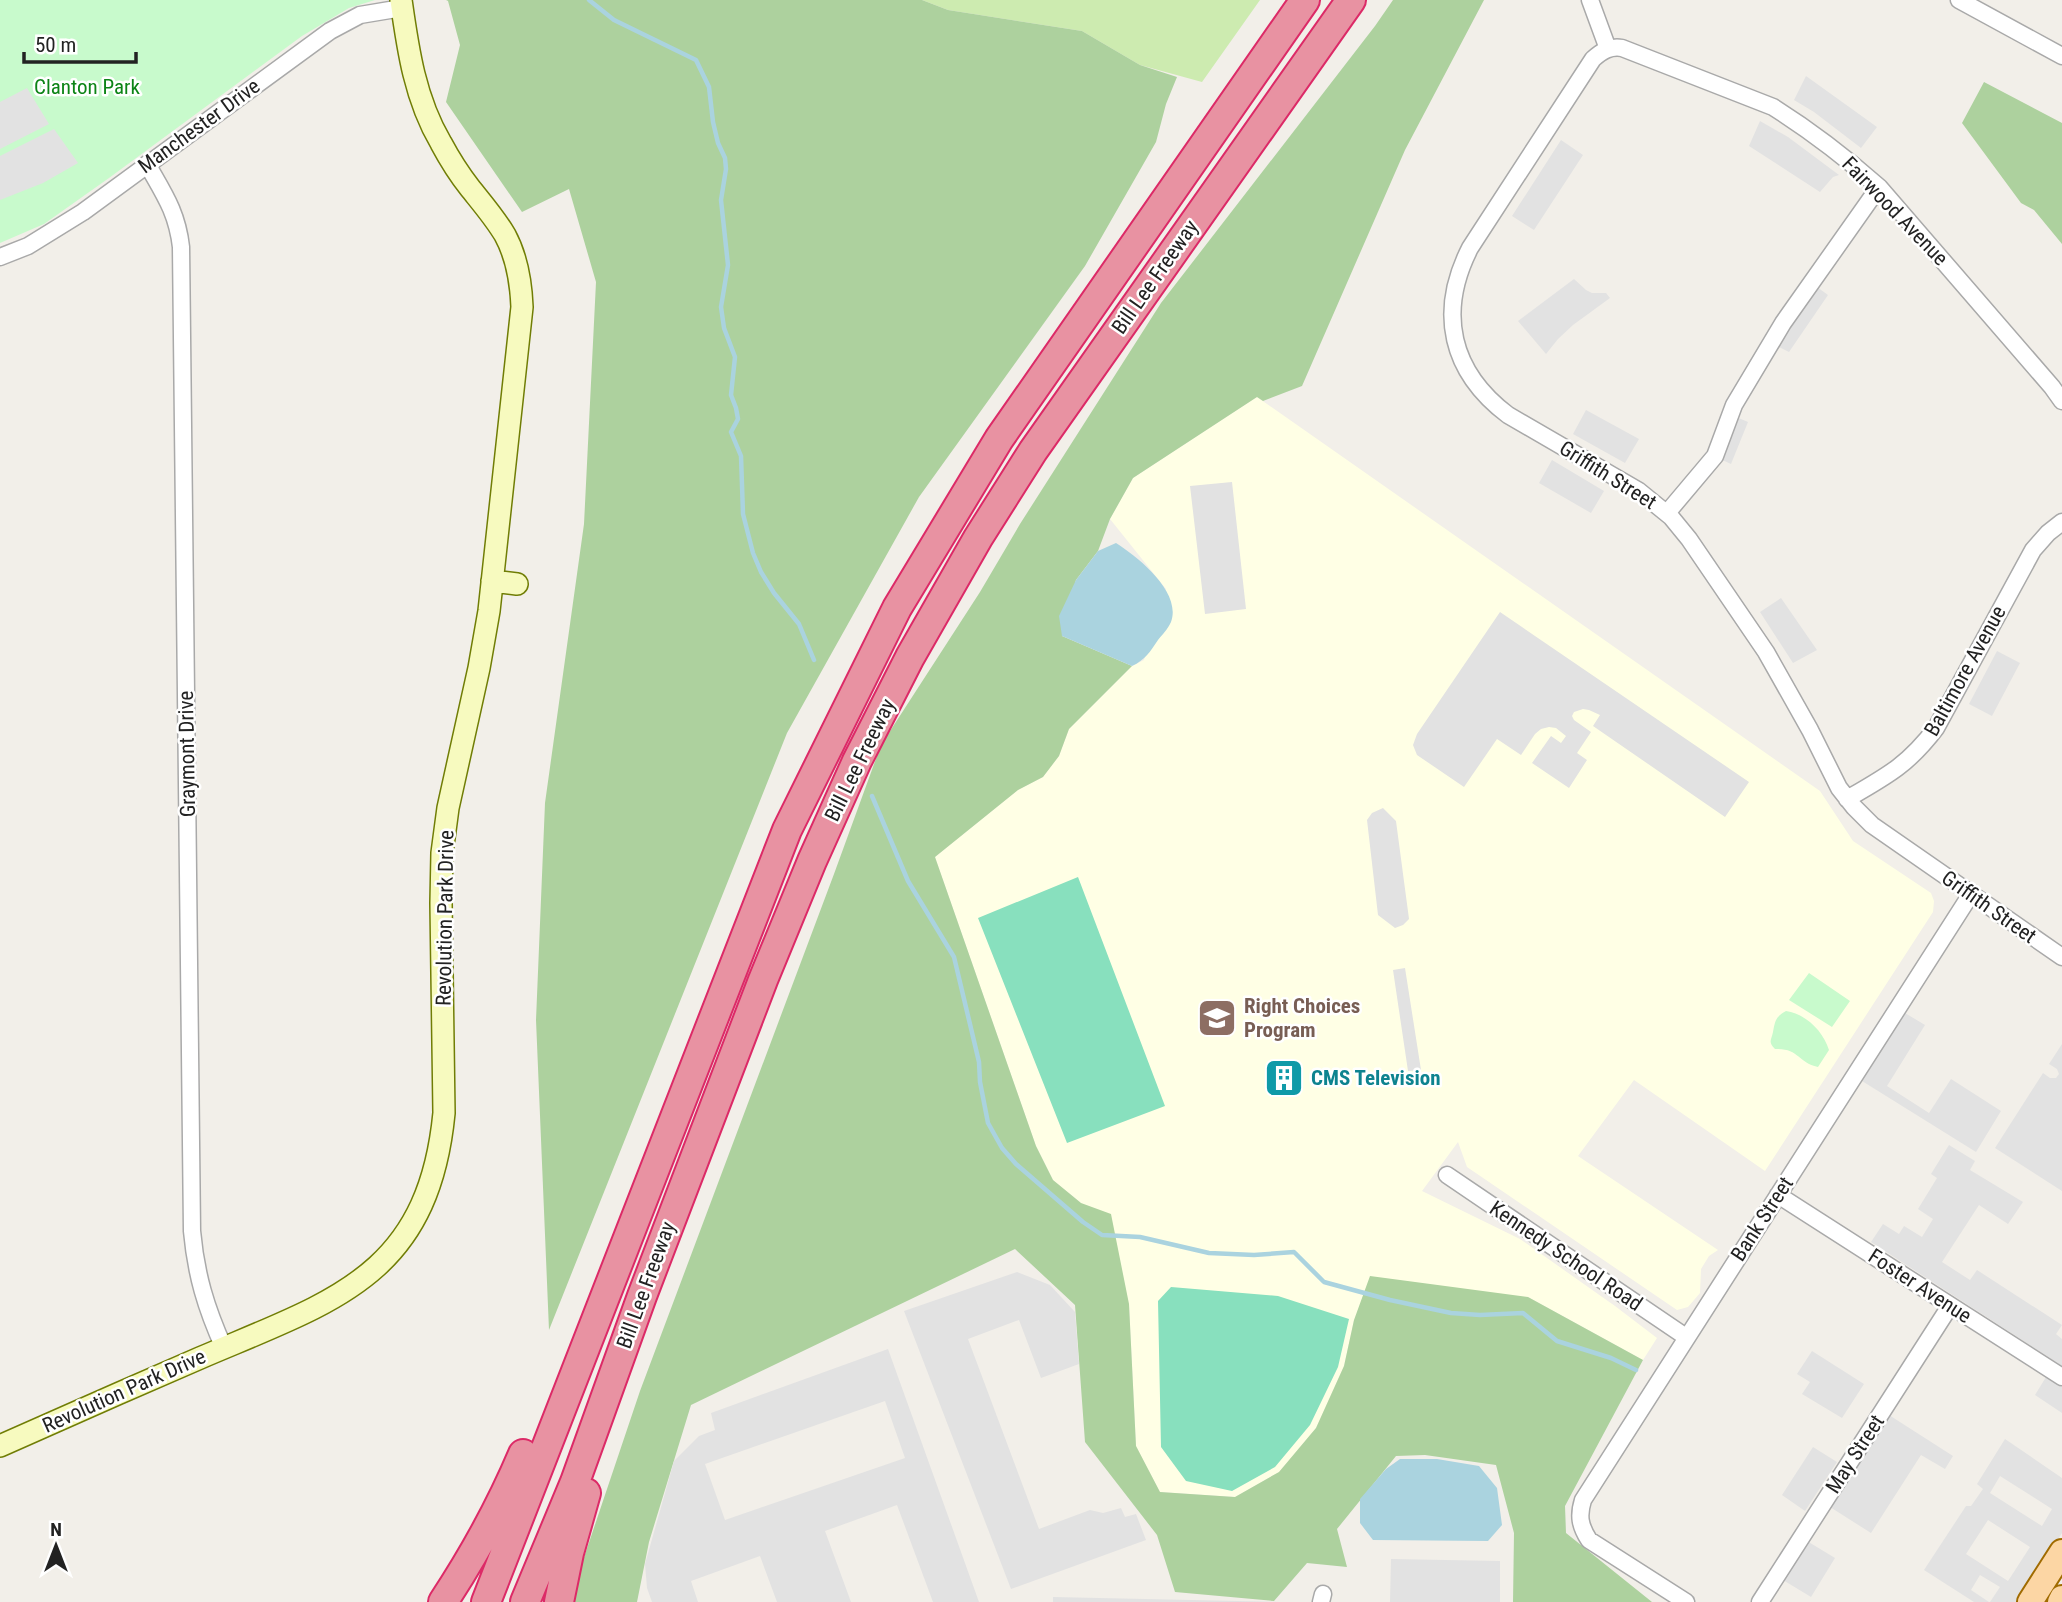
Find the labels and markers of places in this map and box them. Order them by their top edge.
place label: Right Choices Program [1244,994,1360,1042]
school or university icon: Right Choices Program [1196,997,1238,1039]
building icon: CMS Television [1263,1057,1305,1099]
place label: CMS Television [1311,1066,1441,1090]

